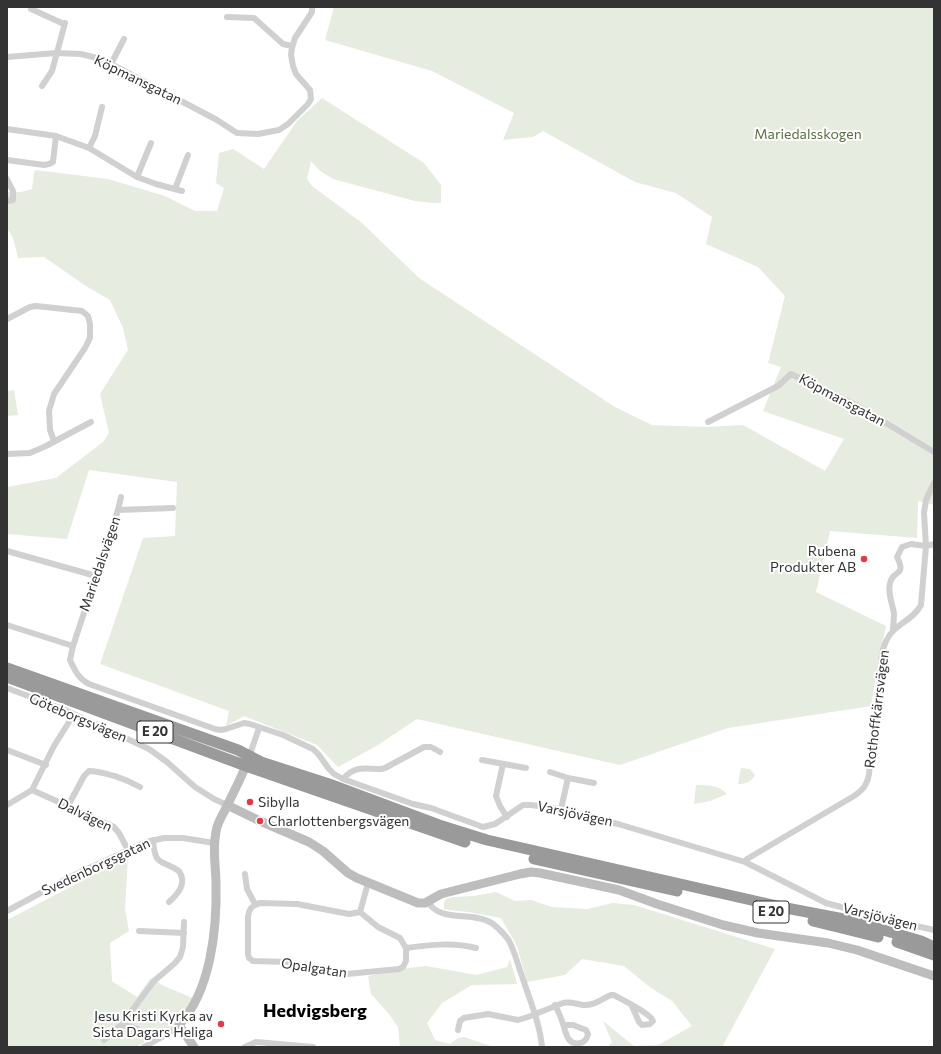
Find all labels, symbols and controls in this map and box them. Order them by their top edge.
street label: Köpmansgatan [91,52,185,108]
park label: Mariedalsskogen [754,126,862,142]
street label: Köpmansgatan [796,370,888,430]
street label: Mariedalsvägen [76,514,124,614]
place label: Rubena Produkter AB [770,543,856,576]
marker: Rubena Produkter AB [859,554,869,564]
street label: Rothoffkärrsvägen [861,649,893,769]
street label: Göteborgsvägen [27,690,129,746]
road number: E 20 [137,721,173,743]
place label: Sibylla [258,794,300,810]
street label: Dalvägen [55,795,115,835]
marker: Sibylla [245,797,255,807]
street label: Varsjövägen [536,798,614,830]
place label: Charlottenbergsvägen [268,813,409,829]
marker: Charlottenbergsvägen [255,816,265,826]
street label: Svedenborgsgatan [39,834,153,900]
street label: Varsjövägen [841,900,919,934]
road number: E 20 [753,901,789,923]
street label: Opalgatan [280,955,348,981]
district label: Hedvigsberg [263,1000,367,1022]
place label: Jesu Kristi Kyrka av Sista Dagars Heliga [92,1008,213,1040]
marker: Jesu Kristi Kyrka av Sista Dagars Heliga [216,1019,226,1029]

